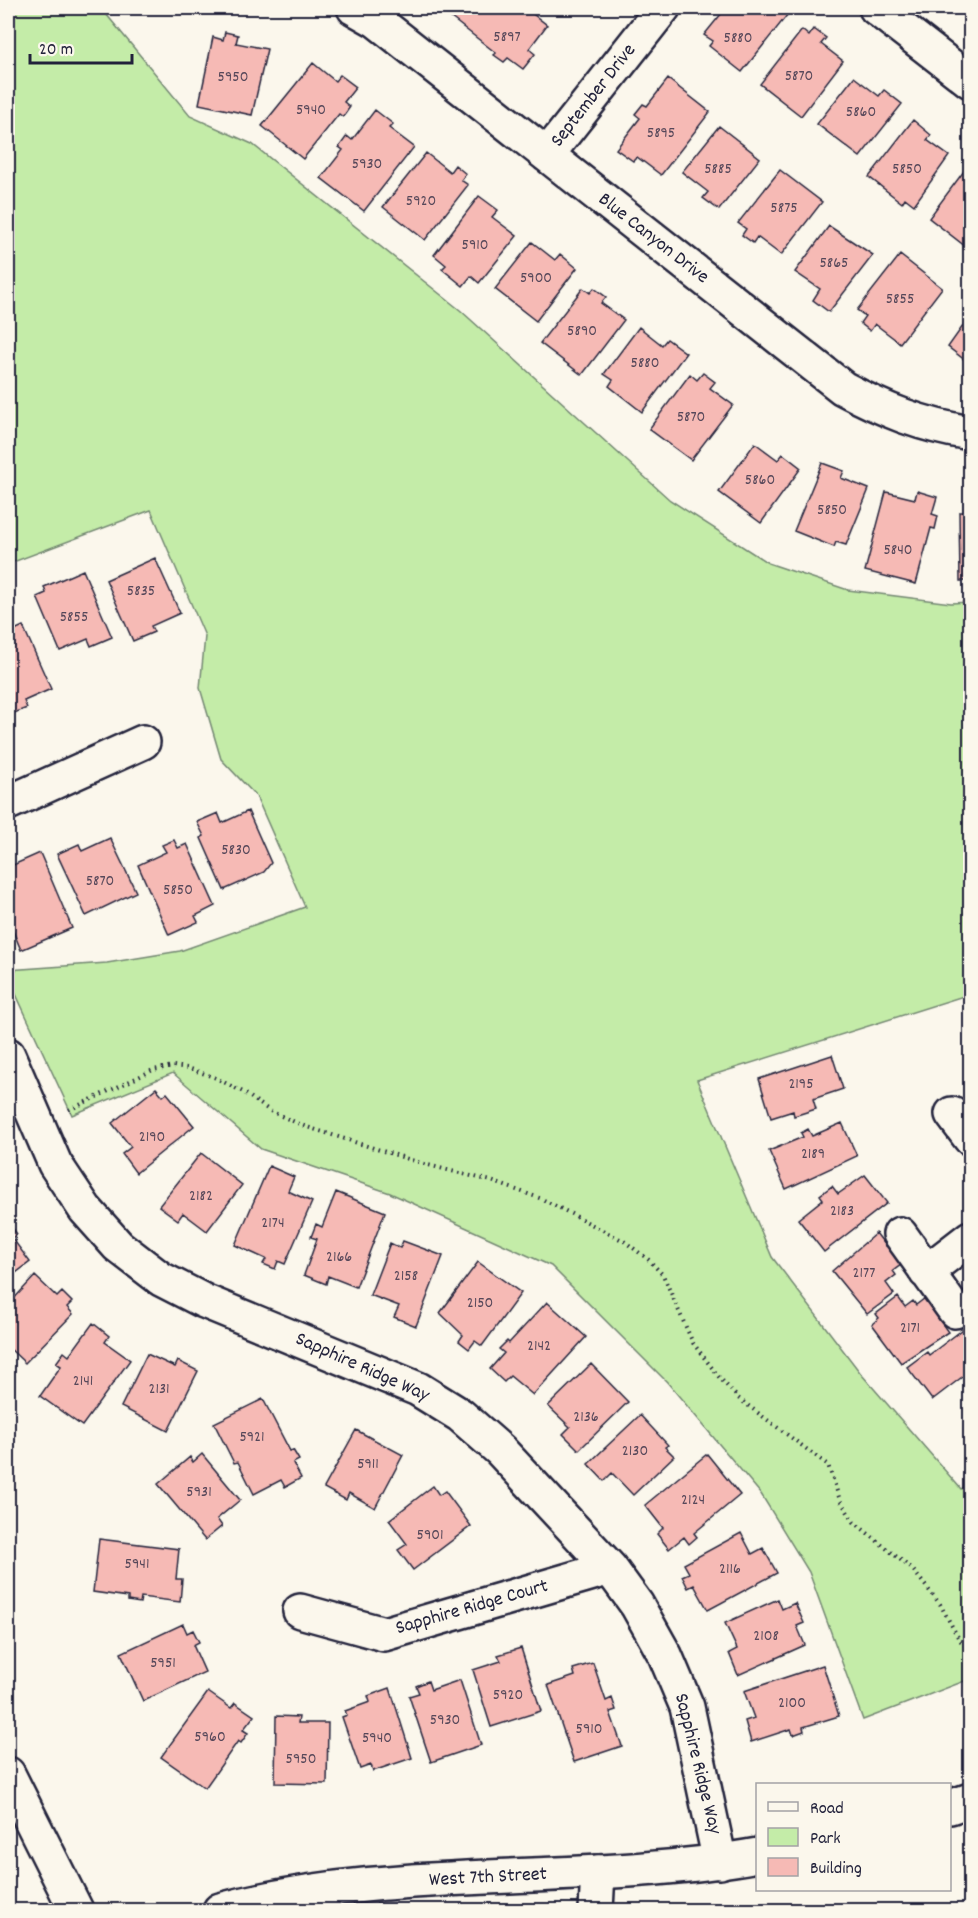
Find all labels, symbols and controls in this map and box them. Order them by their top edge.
house number: 5897 [493,26,521,49]
scale bar [30,27,132,65]
house number: 5880 [724,27,752,50]
text: 20 m [39,38,73,63]
street label: September Drive [545,38,644,154]
house number: 5870 [785,65,813,88]
house number: 5950 [218,66,248,89]
house number: 5940 [296,99,326,122]
house number: 5860 [846,101,876,124]
house number: 5895 [647,122,675,145]
house number: 5930 [352,153,382,176]
house number: 5885 [704,158,732,181]
house number: 5850 [892,158,922,181]
street label: Blue Canyon Drive [592,187,715,291]
house number: 5920 [406,190,436,213]
house number: 5875 [770,197,798,220]
house number: 5910 [462,234,488,257]
house number: 5865 [819,252,849,275]
house number: 5900 [520,267,552,290]
house number: 5855 [886,288,914,311]
house number: 5890 [567,320,597,343]
house number: 5880 [631,352,659,375]
house number: 5870 [677,406,705,429]
house number: 5860 [745,469,775,492]
house number: 5850 [817,499,847,522]
house number: 5840 [883,539,913,562]
house number: 5835 [127,580,155,603]
house number: 5855 [60,606,88,629]
house number: 5830 [221,839,251,862]
house number: 5870 [86,870,114,893]
house number: 5850 [163,879,193,902]
house number: 2195 [788,1073,814,1096]
house number: 2190 [139,1126,165,1149]
house number: 2189 [801,1143,825,1166]
house number: 2182 [189,1185,213,1208]
house number: 2183 [830,1200,854,1223]
house number: 2174 [261,1212,285,1235]
house number: 2166 [326,1246,352,1269]
house number: 2177 [853,1262,875,1285]
house number: 2158 [394,1265,418,1288]
house number: 2150 [467,1292,493,1315]
house number: 2171 [900,1317,920,1340]
street label: Sapphire Ridge Way [290,1326,434,1410]
house number: 2142 [527,1335,551,1358]
house number: 2141 [73,1370,93,1393]
house number: 2131 [148,1378,170,1401]
house number: 2136 [573,1406,599,1429]
house number: 5921 [239,1426,265,1449]
house number: 2130 [622,1440,648,1463]
house number: 5911 [357,1453,379,1476]
house number: 5931 [186,1481,212,1504]
house number: 2124 [681,1489,705,1512]
house number: 5901 [417,1524,443,1547]
house number: 5941 [125,1553,149,1576]
house number: 2116 [719,1558,741,1581]
street label: Sapphire Ridge Court [392,1573,552,1643]
house number: 2108 [753,1625,779,1648]
house number: 5951 [150,1652,176,1675]
house number: 5920 [493,1684,523,1707]
street label: Sapphire Ridge Way [666,1691,728,1838]
house number: 2100 [778,1692,806,1715]
house number: 5930 [430,1709,460,1732]
house number: 5910 [576,1718,602,1741]
house number: 5960 [194,1726,226,1749]
house number: 5940 [362,1727,392,1750]
house number: 5950 [286,1748,316,1771]
legend [756,1783,951,1891]
text: Road [810,1797,844,1822]
text: Park [810,1827,841,1852]
text: Building [810,1857,862,1882]
street label: West 7th Street [428,1861,548,1895]

